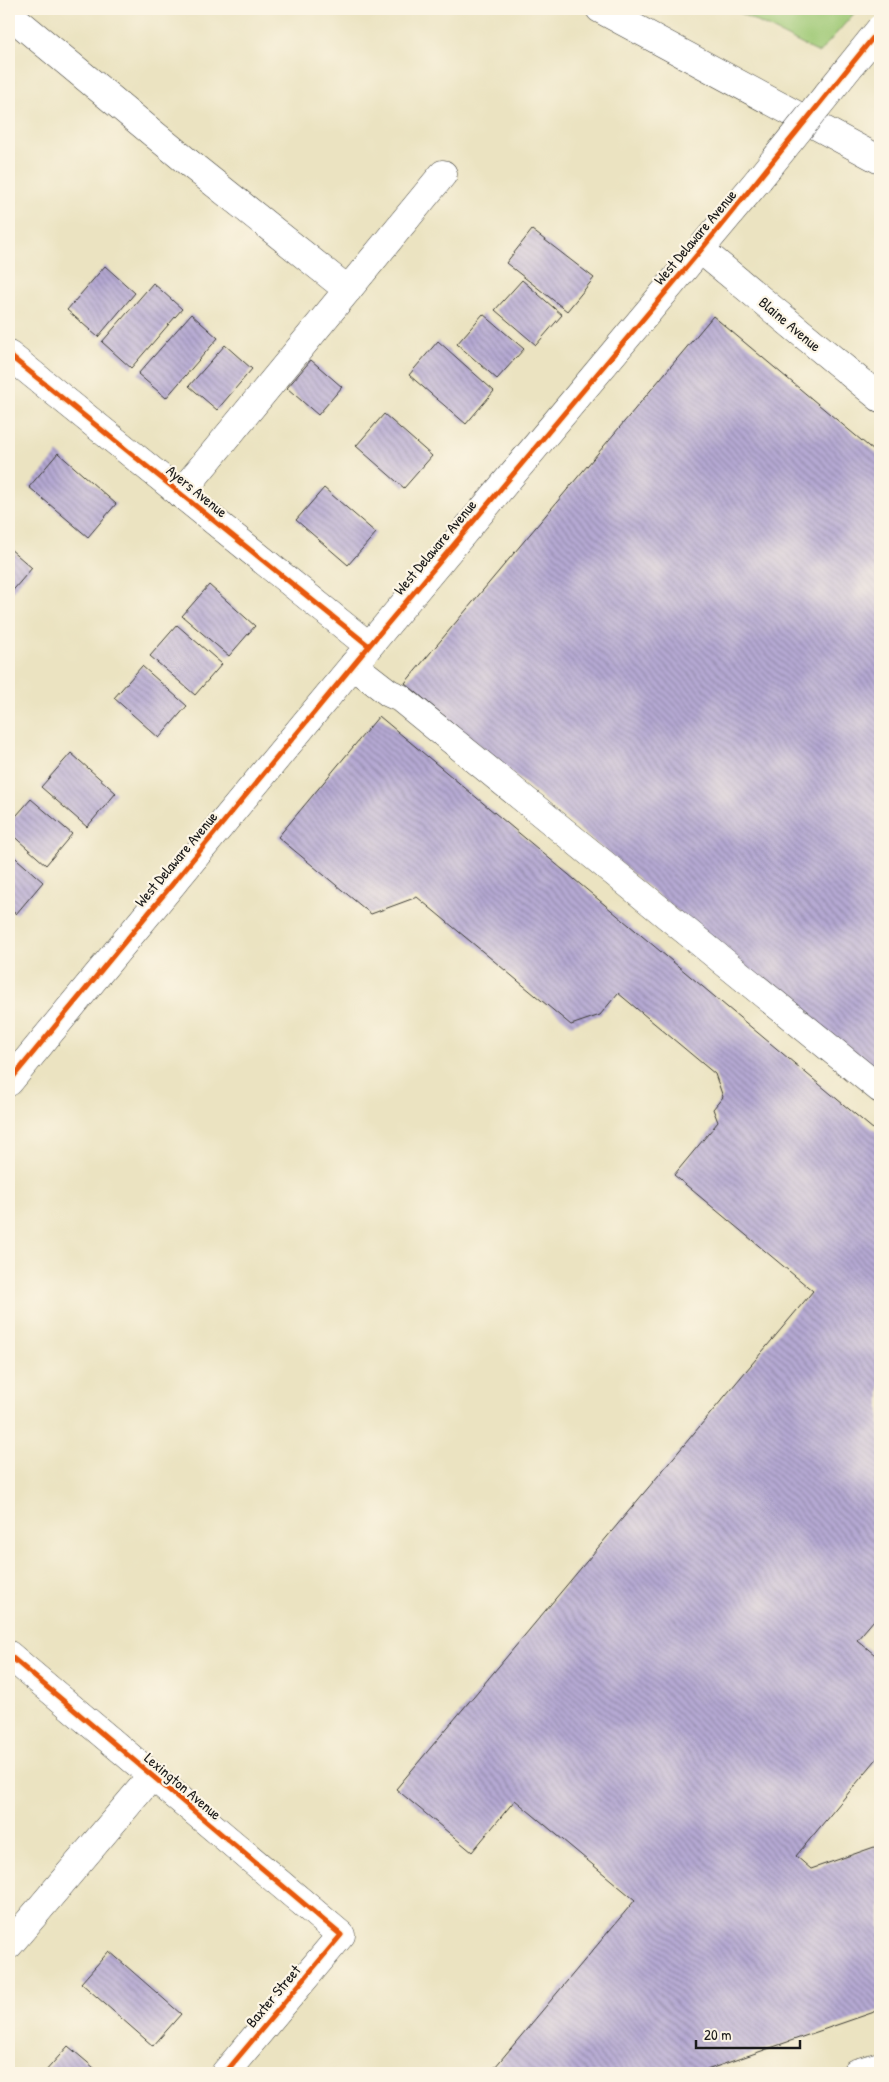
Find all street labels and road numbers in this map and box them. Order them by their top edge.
street label: West Delaware Avenue [649,185,741,289]
street label: Blaine Avenue [754,292,826,356]
street label: Ayers Avenue [162,460,232,522]
street label: West Delaware Avenue [389,495,481,599]
street label: West Delaware Avenue [130,807,222,911]
street label: Lexington Avenue [140,1748,226,1824]
street label: Baxter Street [241,1960,306,2032]

